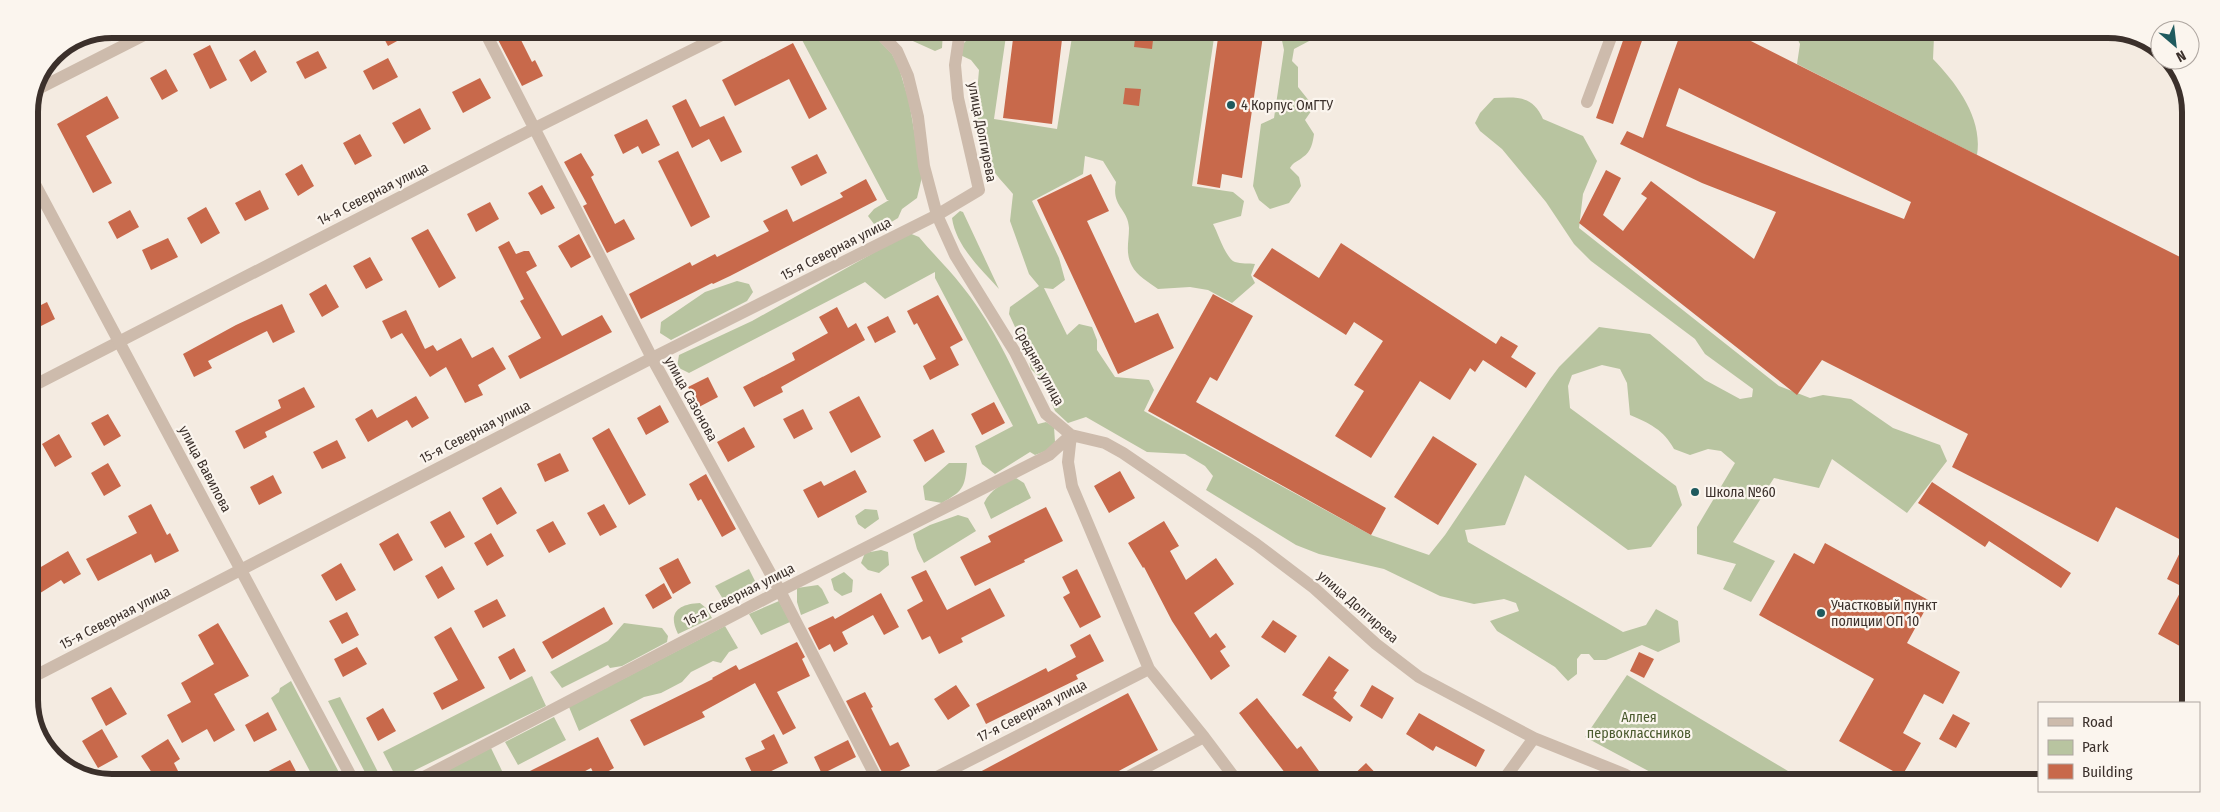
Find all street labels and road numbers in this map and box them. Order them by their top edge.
street label: улица Долгирева [964,80,1000,184]
street label: 14-я Северная улица [315,159,431,229]
street label: 15-я Северная улица [778,214,894,284]
street label: Средняя улица [1010,323,1068,409]
street label: улица Сазонова [661,354,721,444]
street label: 15-я Северная улица [417,397,533,467]
street label: улица Вавилова [175,423,235,515]
street label: 16-я Северная улица [681,560,797,630]
street label: улица Долгирева [1314,567,1402,647]
street label: 15-я Северная улица [57,583,173,653]
street label: 17-я Северная улица [974,676,1090,746]

